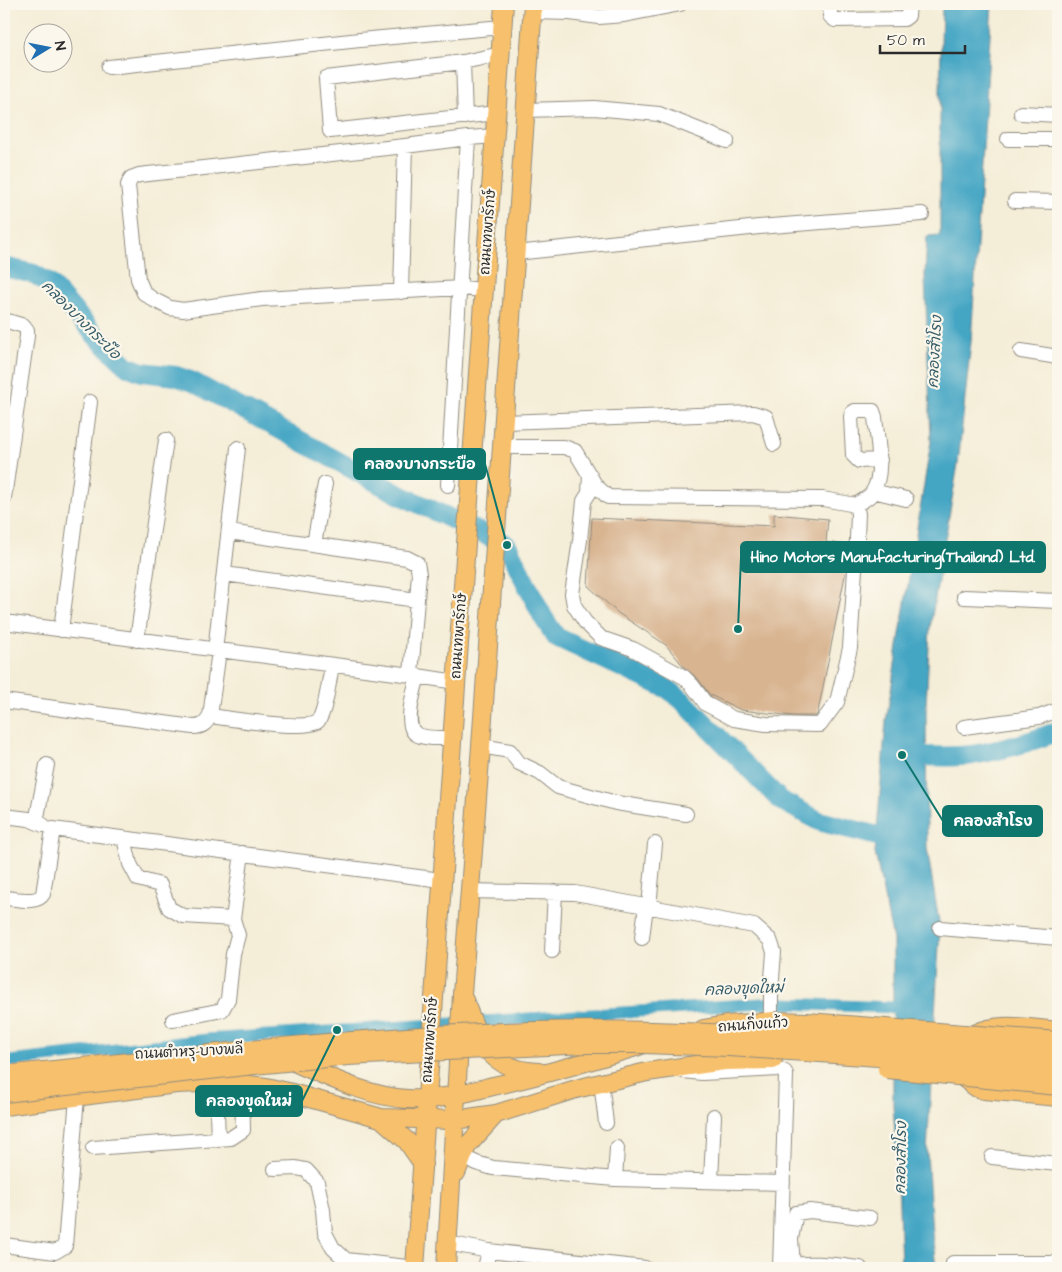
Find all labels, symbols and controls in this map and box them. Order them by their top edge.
north arrow [22,22,72,72]
scale bar [880,22,964,54]
text: 50 m [887,30,925,51]
text: N [49,40,70,52]
street label: ถนนเทพารักษ์ [475,188,501,276]
water label: คลองบางกระบือ [37,276,126,365]
water label: คลองสำโรง [923,314,947,389]
callout: คลองบางกระบือ [354,449,485,479]
text: คลองบางกระบือ [364,454,476,475]
callout: Hino Motors Manufacturing(Thailand) Ltd. [741,542,1045,572]
text: Hino Motors Manufacturing(Thailand) Ltd. [751,547,1035,570]
street label: ถนนเทพารักษ์ [446,592,472,680]
callout: คลองสำโรง [943,806,1042,836]
text: คลองสำโรง [953,811,1033,832]
water label: คลองขุดใหม่ [704,977,787,1001]
street label: ถนนเทพารักษ์ [417,996,443,1084]
street label: ถนนกิ่งแก้ว [717,1009,789,1037]
street label: ถนนตำหรุ-บางพลี [134,1039,244,1065]
callout: คลองขุดใหม่ [196,1086,302,1116]
text: คลองขุดใหม่ [206,1091,292,1112]
water label: คลองสำโรง [890,1120,912,1195]

